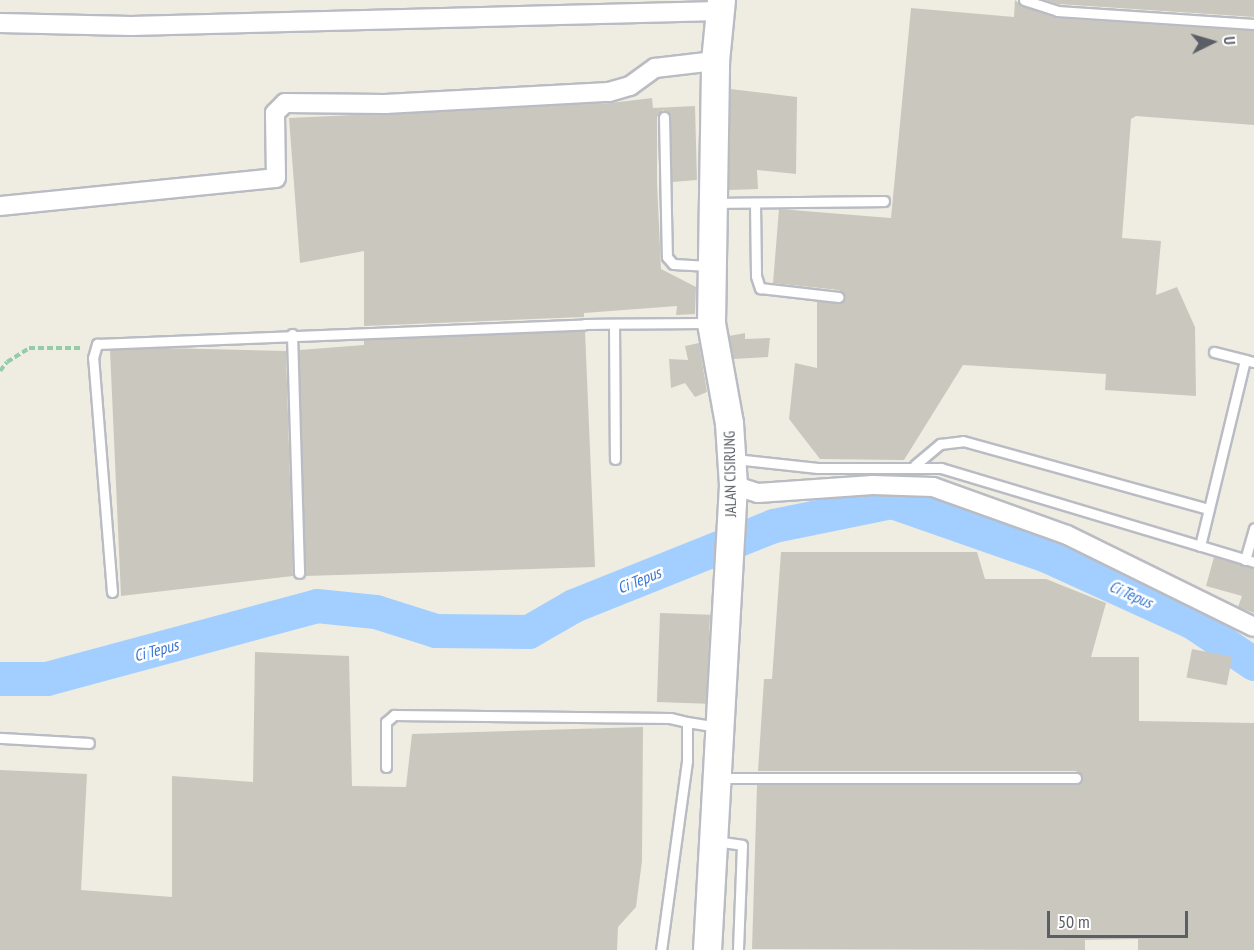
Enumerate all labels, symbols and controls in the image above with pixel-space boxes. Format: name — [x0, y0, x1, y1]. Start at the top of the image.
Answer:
north arrow — [1182, 12, 1242, 72]
text: U — [1220, 35, 1240, 45]
street label: JALAN CISIRUNG — [720, 431, 740, 517]
water label: Ci Tepus — [614, 563, 664, 597]
water label: Ci Tepus — [1106, 576, 1156, 612]
water label: Ci Tepus — [131, 635, 181, 665]
scale bar — [1050, 899, 1191, 937]
text: 50 m — [1058, 910, 1090, 933]

